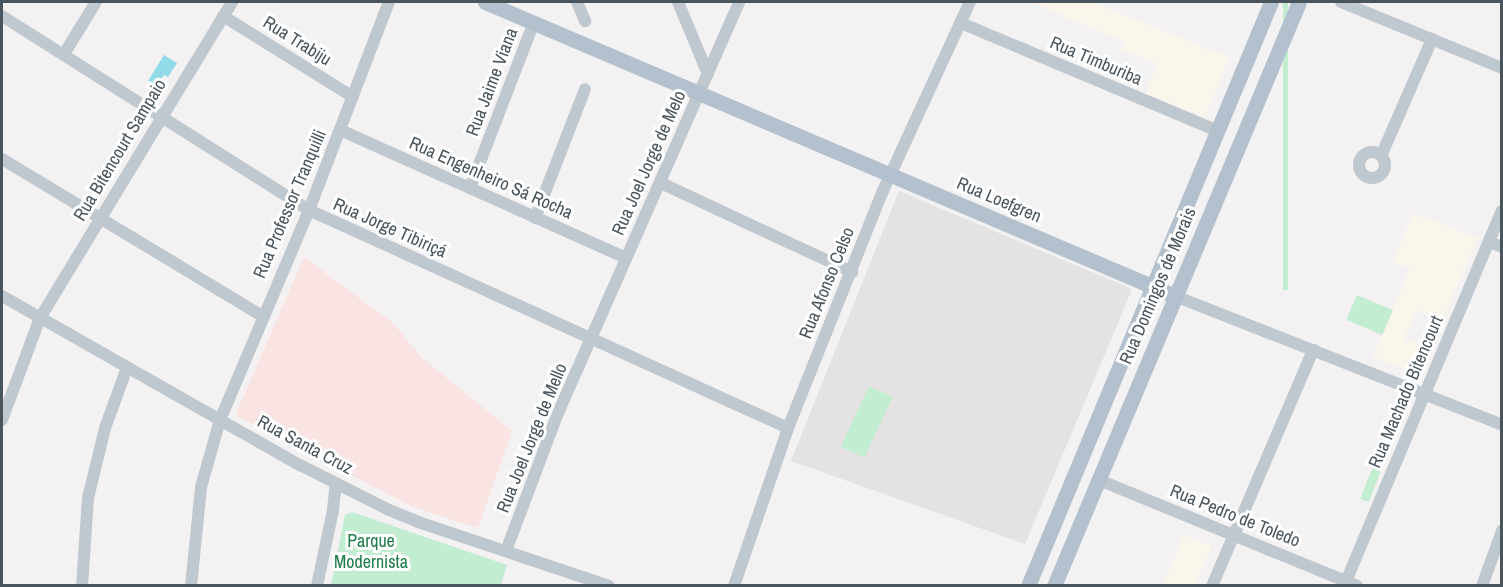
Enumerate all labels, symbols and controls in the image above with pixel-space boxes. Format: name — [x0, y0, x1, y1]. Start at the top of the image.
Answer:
street label: Rua Trabiju — [259, 12, 335, 70]
street label: Rua Jaime Viana — [462, 25, 522, 139]
street label: Rua Timburiba — [1047, 32, 1145, 90]
street label: Rua Bitencourt Sampaio — [69, 75, 171, 225]
street label: Rua Joel Jorge de Melo — [607, 87, 691, 239]
street label: Rua Professor Tranquilli — [249, 126, 331, 282]
street label: Rua Engenheiro Sá Rocha — [406, 132, 576, 224]
street label: Rua Loefgren — [954, 173, 1044, 227]
street label: Rua Jorge Tibiriçá — [330, 193, 450, 263]
street label: Rua Domingos de Morais — [1115, 204, 1201, 368]
street label: Rua Afonso Celso — [795, 224, 859, 342]
street label: Rua Machado Bitencourt — [1364, 313, 1448, 471]
street label: Rua Joel Jorge de Mello — [492, 360, 572, 516]
street label: Rua Santa Cruz — [254, 411, 356, 479]
street label: Rua Pedro de Toledo — [1167, 480, 1303, 552]
park label: Parque Modernista — [334, 531, 408, 574]

